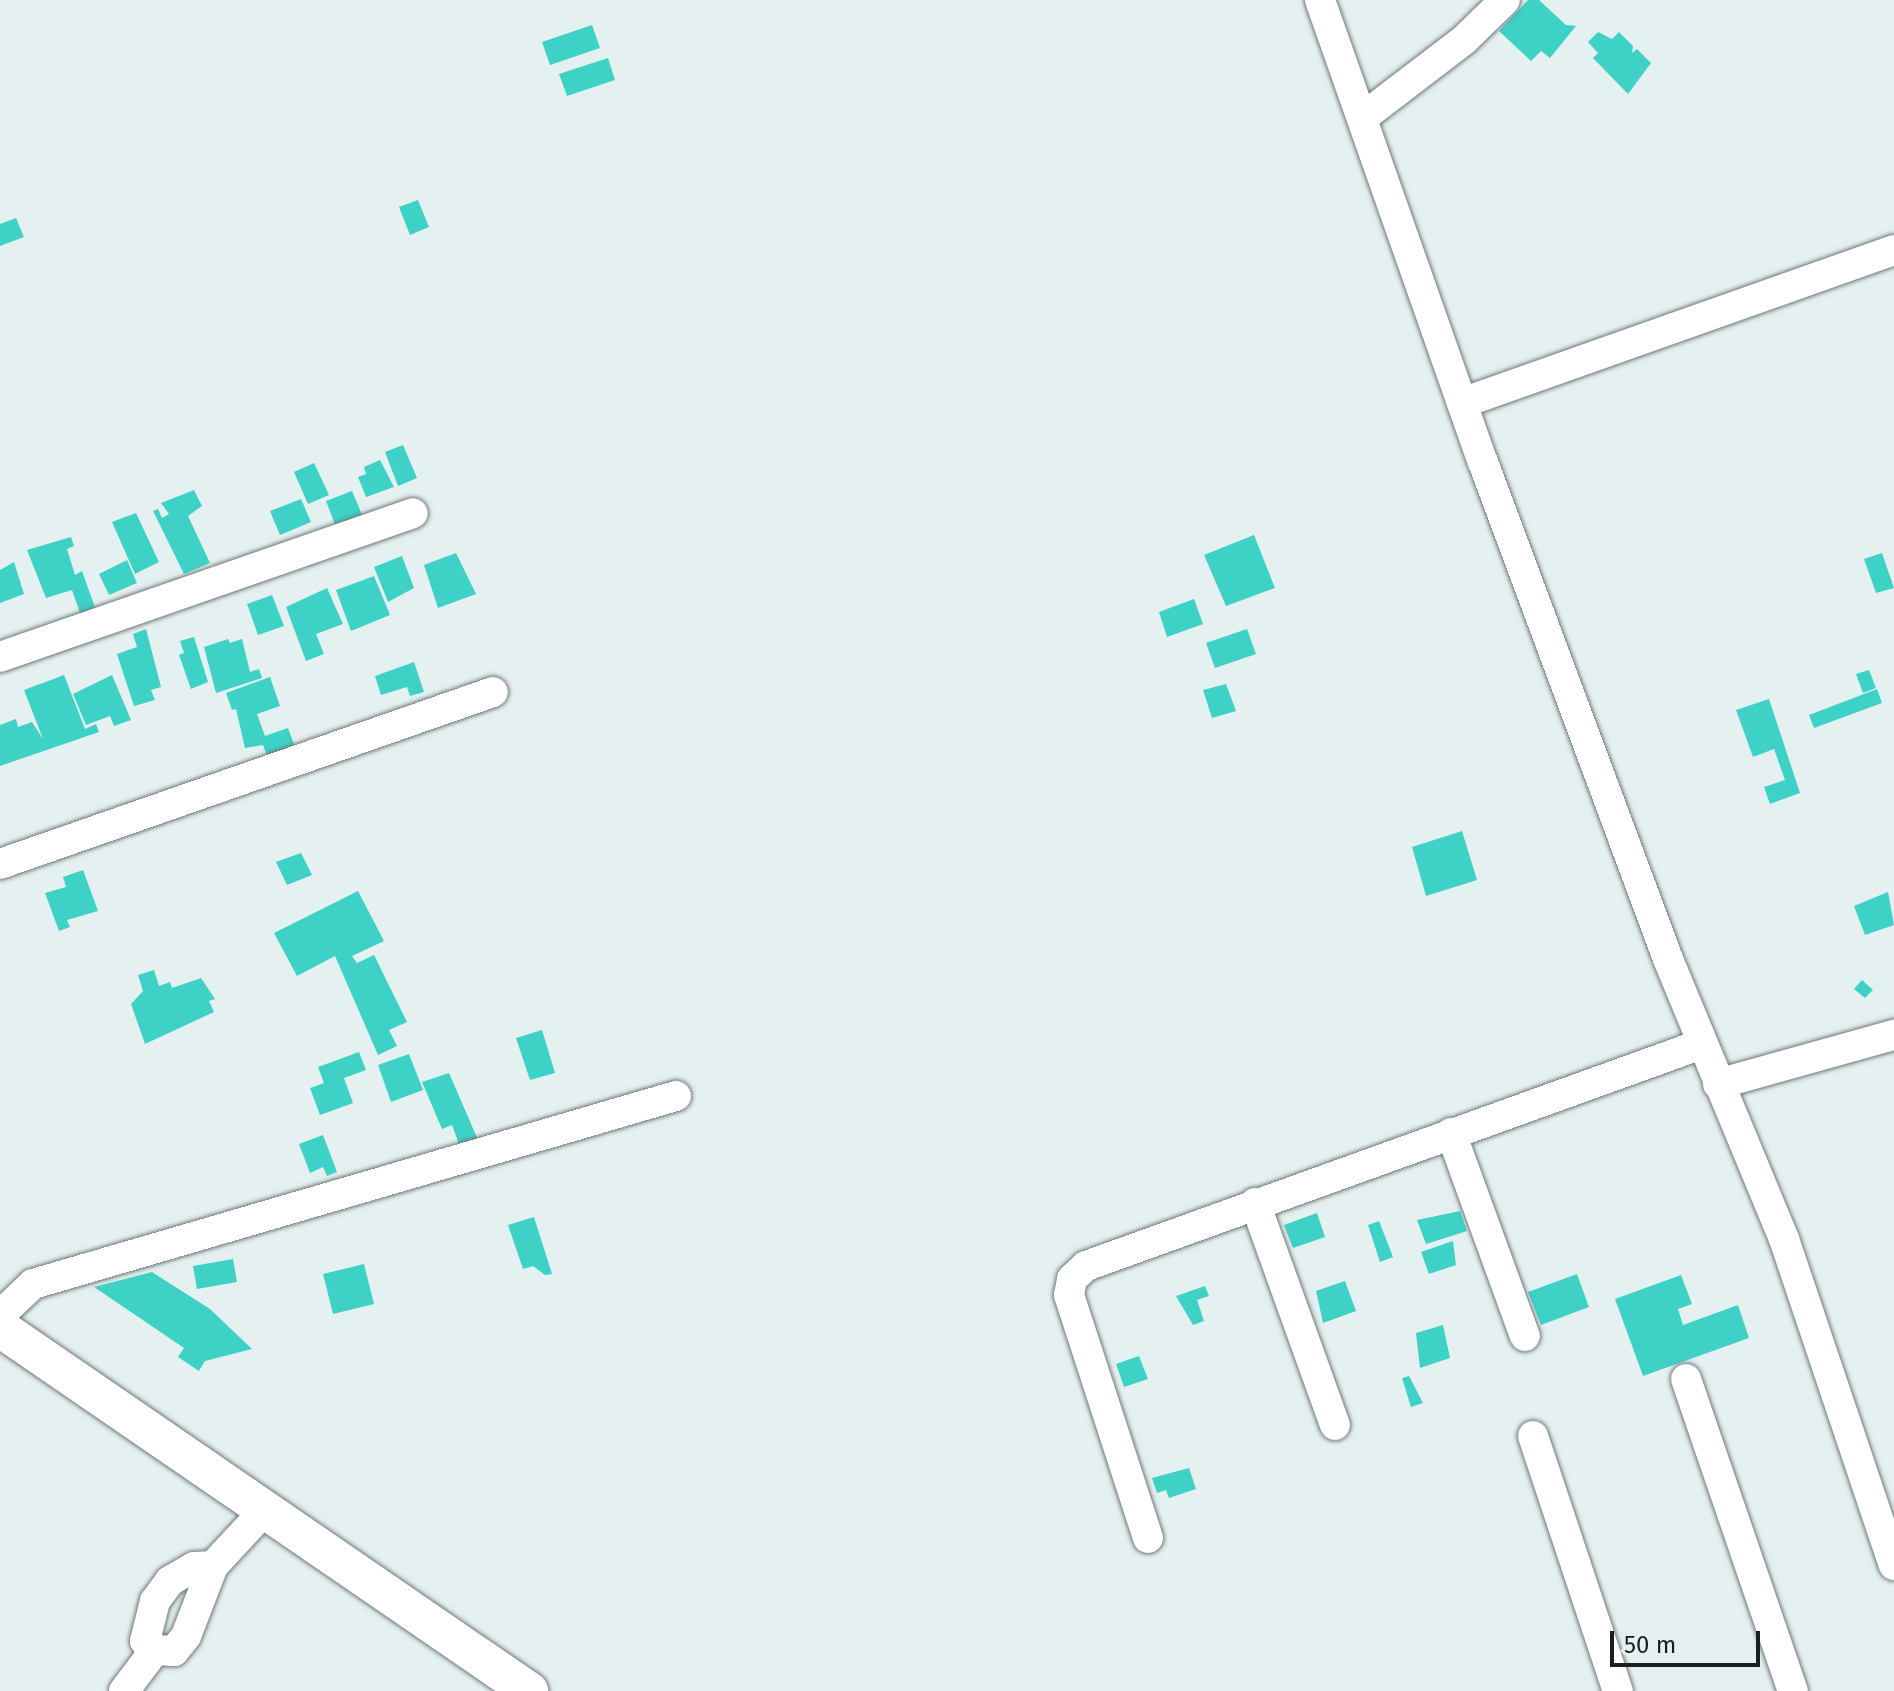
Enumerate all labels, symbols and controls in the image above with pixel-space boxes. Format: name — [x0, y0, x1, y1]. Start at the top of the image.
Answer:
scale bar — [1614, 1615, 1764, 1665]
text: 50 m — [1624, 1631, 1676, 1659]

